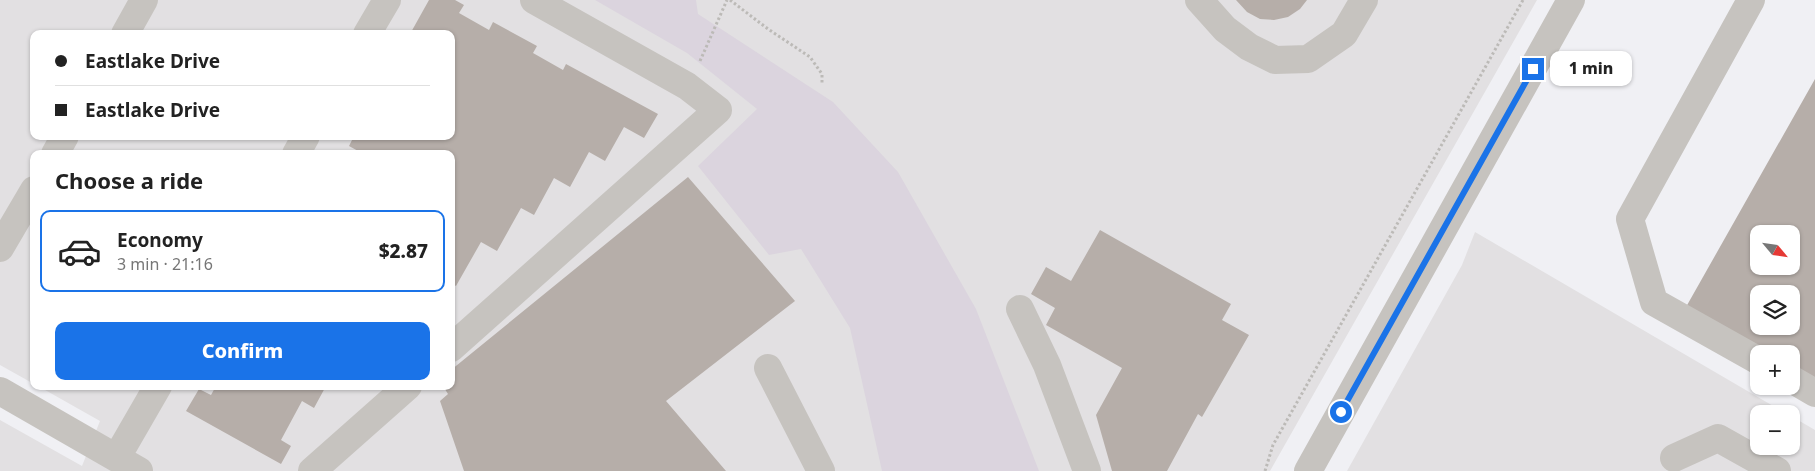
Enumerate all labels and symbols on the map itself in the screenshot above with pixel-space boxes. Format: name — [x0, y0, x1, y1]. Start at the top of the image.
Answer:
callout: 1 min — [1550, 52, 1633, 86]
route end — [1522, 58, 1544, 80]
north arrow — [1750, 225, 1800, 275]
route start — [1330, 401, 1352, 423]

